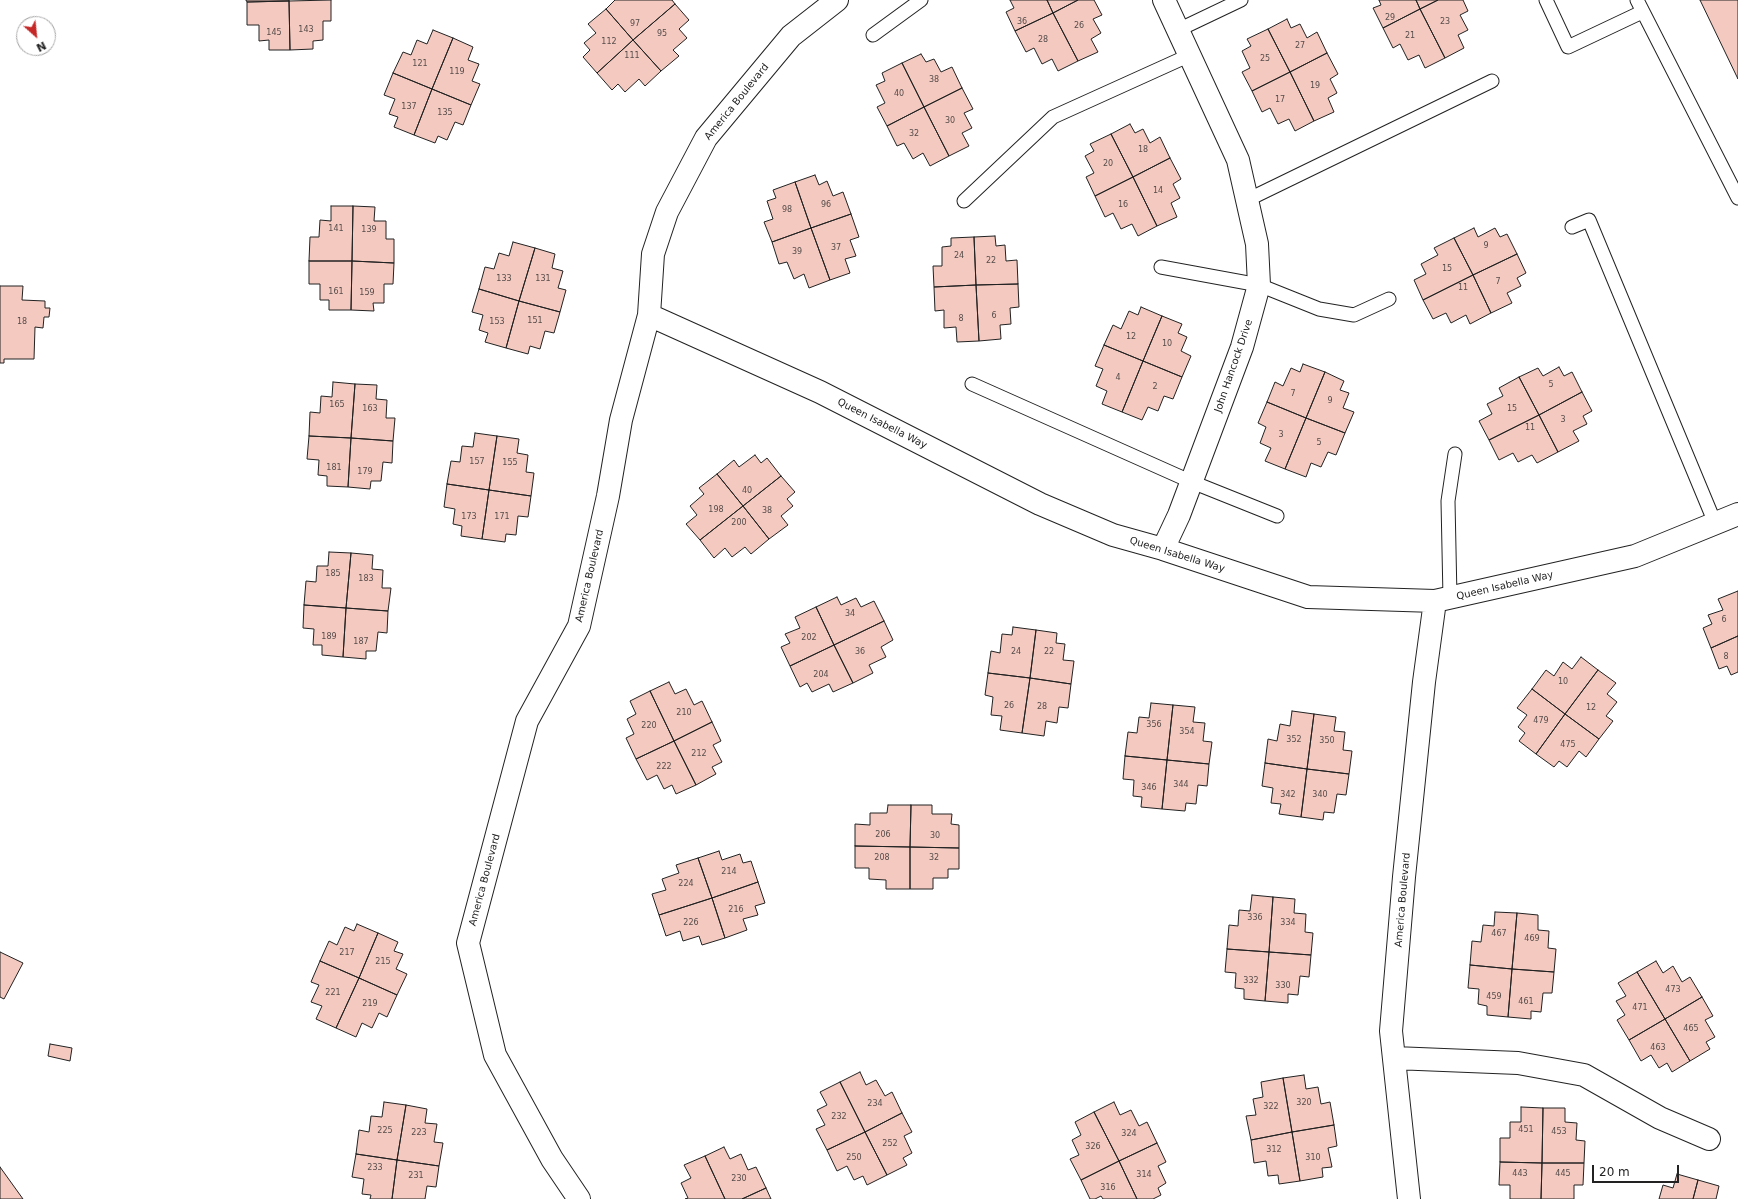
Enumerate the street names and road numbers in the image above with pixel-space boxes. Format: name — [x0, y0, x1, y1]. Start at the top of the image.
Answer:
street label: America Boulevard — [702, 61, 772, 143]
street label: John Hancock Drive — [1212, 318, 1256, 414]
street label: Queen Isabella Way — [835, 396, 929, 452]
street label: America Boulevard — [573, 528, 607, 624]
street label: Queen Isabella Way — [1128, 535, 1226, 575]
street label: Queen Isabella Way — [1455, 569, 1555, 603]
street label: America Boulevard — [467, 833, 503, 927]
street label: America Boulevard — [1393, 852, 1413, 948]

